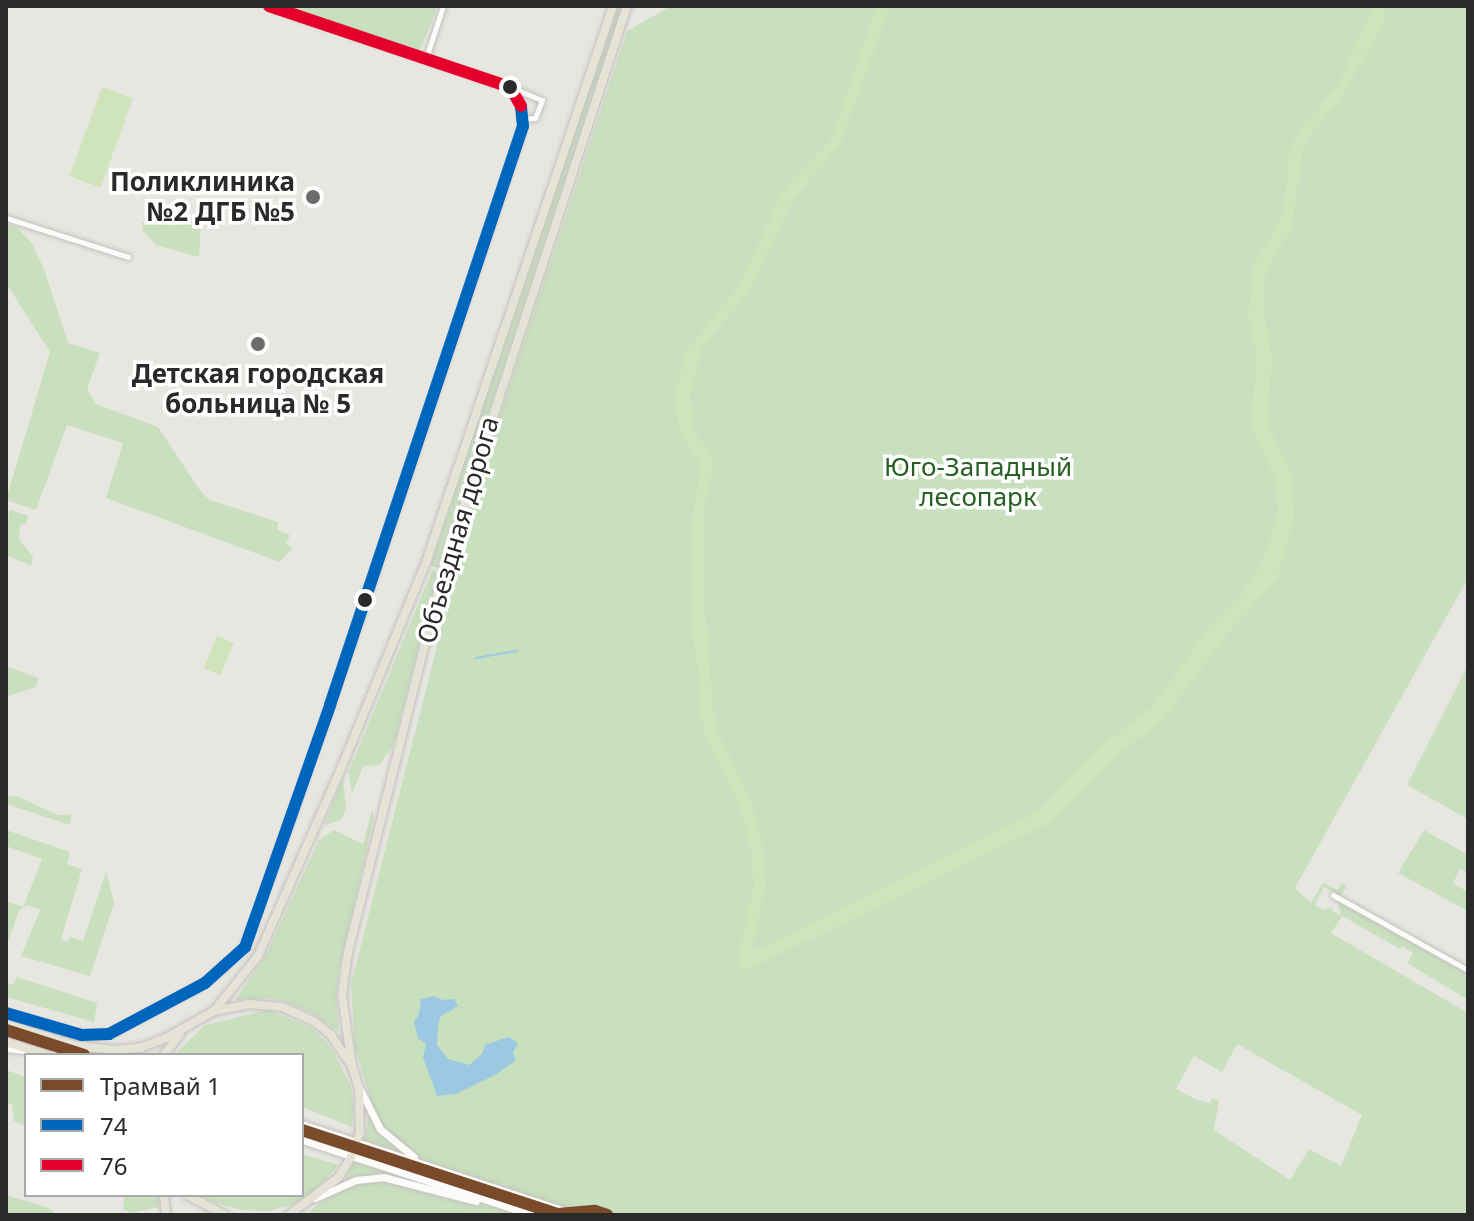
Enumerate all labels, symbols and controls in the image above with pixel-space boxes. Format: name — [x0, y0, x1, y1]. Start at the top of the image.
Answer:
unlabelled marker — [502, 79, 518, 95]
place label: Поликлиника №2 ДГБ №5 — [110, 166, 295, 228]
marker: Поликлиника №2 ДГБ №5 — [302, 186, 324, 208]
marker: Детская городская больница № 5 — [247, 333, 269, 355]
place label: Детская городская больница № 5 — [132, 358, 384, 420]
street label: Объездная дорога — [411, 413, 505, 647]
park label: Юго-Западный лесопарк — [884, 451, 1072, 512]
unlabelled marker — [357, 592, 373, 608]
legend — [24, 1053, 304, 1197]
text: Трамвай 1 — [100, 1069, 221, 1102]
text: 74 — [100, 1109, 127, 1142]
text: 76 — [100, 1149, 127, 1182]

